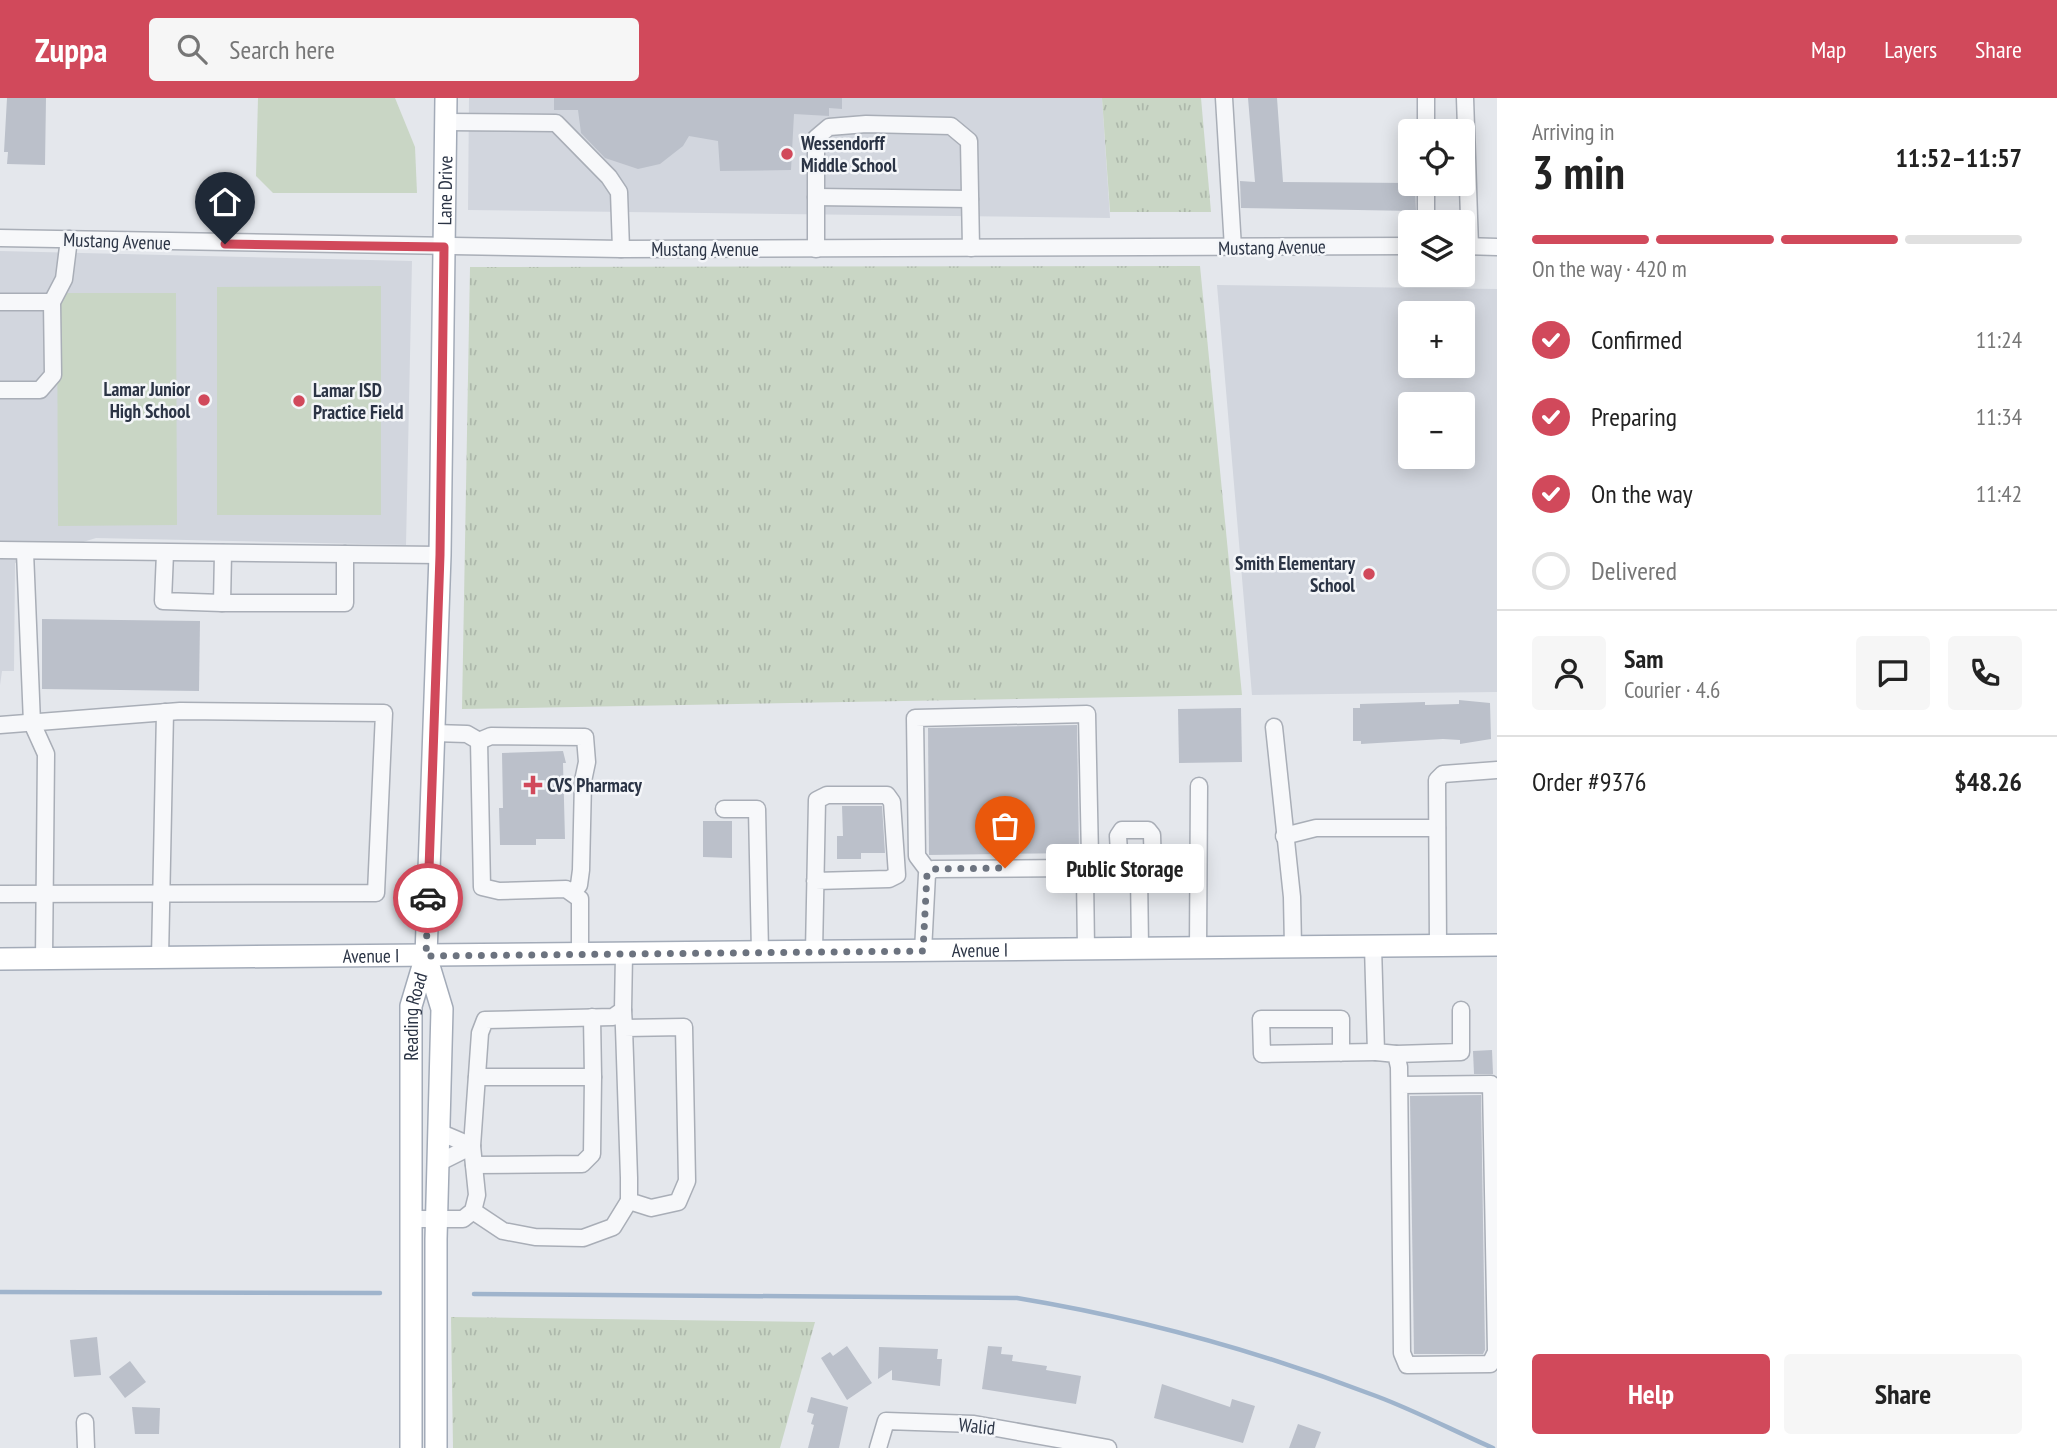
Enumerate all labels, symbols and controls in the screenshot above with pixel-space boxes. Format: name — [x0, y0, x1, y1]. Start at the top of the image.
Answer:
search box — [149, 18, 639, 81]
text: Zuppa — [35, 28, 107, 71]
icon: search — [173, 30, 211, 68]
text: Search here — [229, 33, 335, 66]
text: Map — [1811, 34, 1846, 65]
text: Layers — [1884, 34, 1937, 65]
text: Share — [1975, 34, 2022, 65]
text: Arriving in — [1532, 117, 1614, 146]
map controls — [1398, 119, 1475, 469]
button: locate — [1398, 119, 1475, 196]
place label: Wessendorff Middle School — [800, 131, 897, 177]
text: 11:52–11:57 — [1895, 141, 2022, 174]
text: 3 min — [1532, 142, 1625, 202]
marker: Wessendorff Middle School — [779, 146, 795, 162]
street label: Lane Drive — [432, 155, 457, 226]
pin — [195, 172, 255, 244]
icon: home — [206, 183, 244, 221]
button: layers — [1398, 210, 1475, 287]
street label: Mustang Avenue — [63, 227, 171, 255]
street label: Mustang Avenue — [1218, 234, 1326, 260]
street label: Mustang Avenue — [651, 237, 759, 261]
text: On the way · 420 m — [1532, 254, 1687, 283]
button: + — [1398, 301, 1475, 378]
icon: check — [1532, 321, 1570, 359]
text: Confirmed — [1591, 323, 1682, 356]
text: 11:24 — [1976, 325, 2022, 354]
place label: Lamar Junior High School — [103, 377, 190, 423]
place label: Lamar ISD Practice Field — [313, 378, 403, 424]
marker: Lamar Junior High School — [196, 392, 212, 408]
button: − — [1398, 392, 1475, 469]
marker: Lamar ISD Practice Field — [291, 393, 307, 409]
icon: check — [1532, 398, 1570, 436]
text: Preparing — [1591, 400, 1677, 433]
text: 11:34 — [1976, 402, 2022, 431]
icon: check — [1532, 475, 1570, 513]
text: On the way — [1591, 477, 1693, 510]
text: 11:42 — [1976, 479, 2022, 508]
place label: Smith Elementary School — [1235, 551, 1355, 597]
text: Delivered — [1591, 554, 1677, 587]
marker: Smith Elementary School — [1361, 566, 1377, 582]
button: person — [1532, 636, 1606, 710]
button: chat — [1856, 636, 1930, 710]
button: phone — [1948, 636, 2022, 710]
text: Sam — [1624, 642, 1663, 675]
text: Courier · 4.6 — [1624, 675, 1720, 704]
text: Order #9376 — [1532, 765, 1647, 798]
text: $48.26 — [1954, 765, 2022, 798]
place label: CVS Pharmacy — [547, 773, 642, 797]
marker: CVS Pharmacy — [525, 777, 541, 793]
pin — [975, 796, 1035, 868]
icon: bag — [986, 807, 1024, 845]
callout: Public Storage — [1047, 844, 1204, 892]
text: Public Storage — [1066, 854, 1184, 883]
courier — [393, 863, 463, 933]
icon: car — [409, 879, 447, 917]
street label: Avenue I — [952, 938, 1008, 962]
street label: Avenue I — [343, 943, 399, 968]
street label: Reading Road — [399, 969, 432, 1061]
button: Help — [1532, 1354, 1770, 1434]
button: Share — [1784, 1354, 2022, 1434]
street label: Walid — [958, 1412, 996, 1440]

